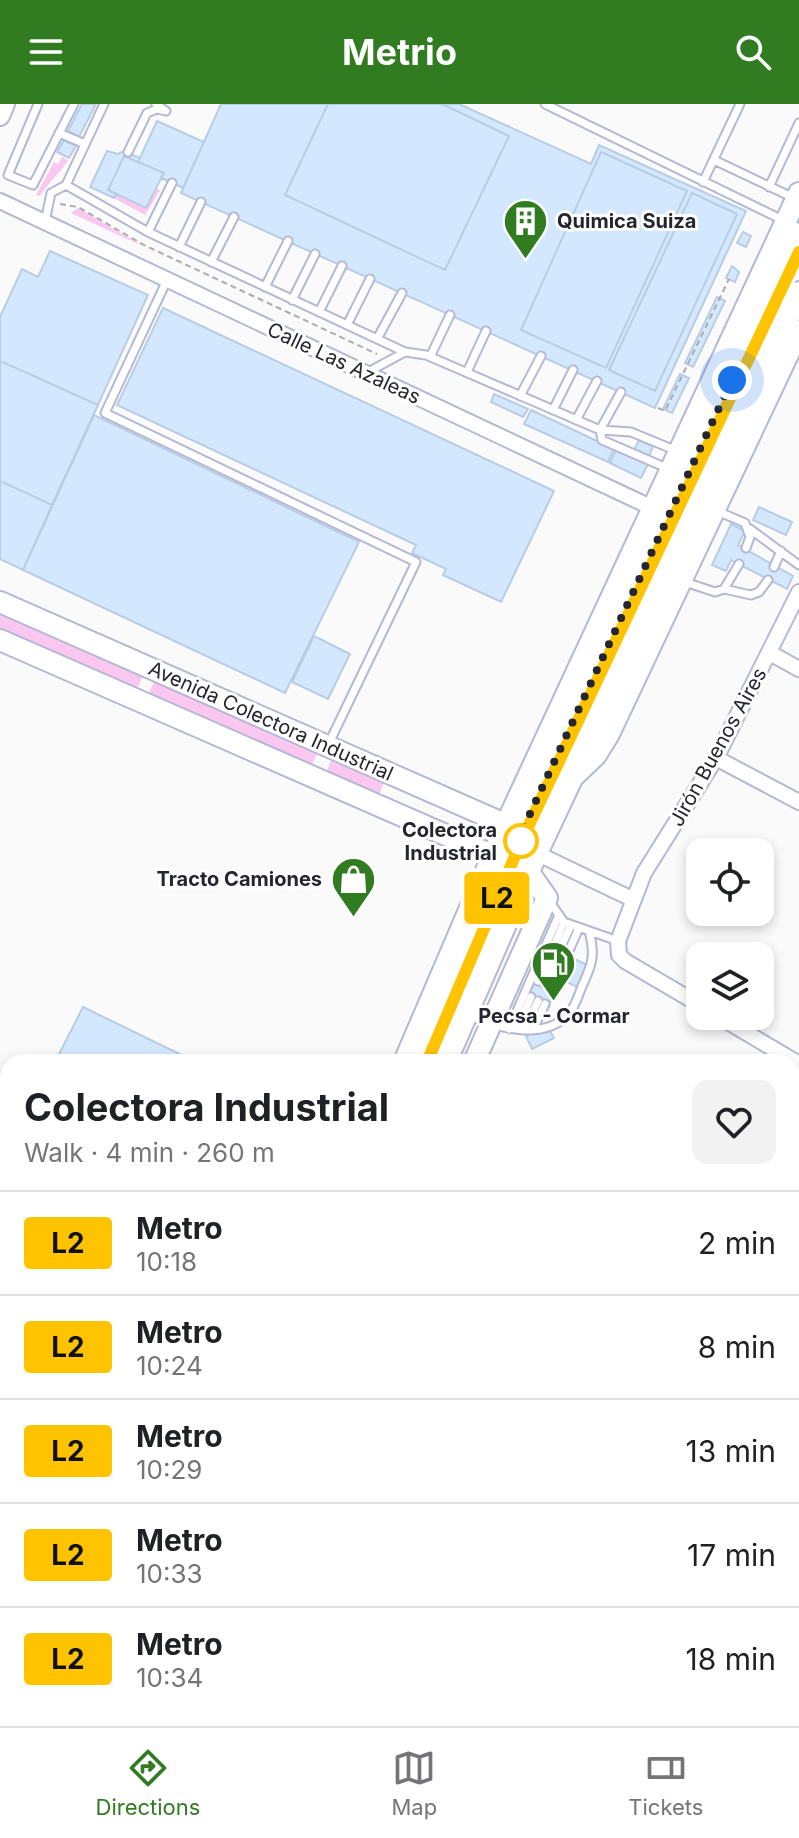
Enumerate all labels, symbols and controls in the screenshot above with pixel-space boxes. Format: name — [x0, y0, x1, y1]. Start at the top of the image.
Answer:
icon: menu — [24, 30, 68, 74]
text: Metrio — [342, 30, 457, 74]
icon: search — [731, 30, 775, 74]
building icon: Quimica Suiza — [502, 197, 550, 260]
place label: Quimica Suiza — [557, 209, 696, 233]
street label: Calle Las Azaleas — [264, 317, 424, 409]
your location — [712, 360, 752, 400]
street label: Avenida Colectora Industrial — [145, 656, 397, 786]
street label: Jirón Buenos Aires — [664, 664, 772, 830]
place label: Colectora Industrial — [402, 818, 497, 865]
marker: Colectora Industrial — [504, 824, 538, 858]
map controls — [686, 838, 774, 1030]
button: locate — [686, 838, 774, 926]
shop icon: Tracto Camiones — [329, 855, 377, 918]
place label: Tracto Camiones — [156, 867, 322, 891]
line badge: L2 — [461, 872, 533, 924]
text: L2 — [480, 881, 514, 915]
fuel station icon: Pecsa - Cormar — [530, 940, 578, 1003]
button: layers — [686, 942, 774, 1030]
place label: Pecsa - Cormar — [478, 1004, 630, 1028]
button: heart — [692, 1080, 776, 1164]
text: Colectora Industrial — [24, 1084, 389, 1130]
text: Walk · 4 min · 260 m — [24, 1137, 275, 1168]
text: Metro — [136, 1210, 223, 1246]
text: 2 min — [698, 1225, 776, 1261]
text: L2 — [51, 1226, 85, 1260]
text: 10:18 — [136, 1246, 197, 1277]
text: Metro — [136, 1314, 223, 1350]
text: 8 min — [698, 1329, 776, 1365]
text: L2 — [51, 1330, 85, 1364]
text: 10:24 — [136, 1350, 203, 1381]
text: Metro — [136, 1418, 223, 1454]
text: 13 min — [686, 1433, 776, 1469]
text: L2 — [51, 1434, 85, 1468]
text: 10:29 — [136, 1454, 202, 1485]
text: Metro — [136, 1522, 223, 1558]
text: 17 min — [687, 1537, 776, 1573]
text: L2 — [51, 1538, 85, 1572]
text: 10:33 — [136, 1558, 203, 1589]
text: Metro — [136, 1626, 223, 1662]
text: 18 min — [686, 1641, 776, 1677]
text: L2 — [51, 1642, 85, 1676]
text: 10:34 — [136, 1662, 203, 1693]
tab: Directions — [96, 1746, 200, 1820]
tab: Map — [392, 1746, 437, 1820]
tab: Tickets — [628, 1746, 703, 1820]

